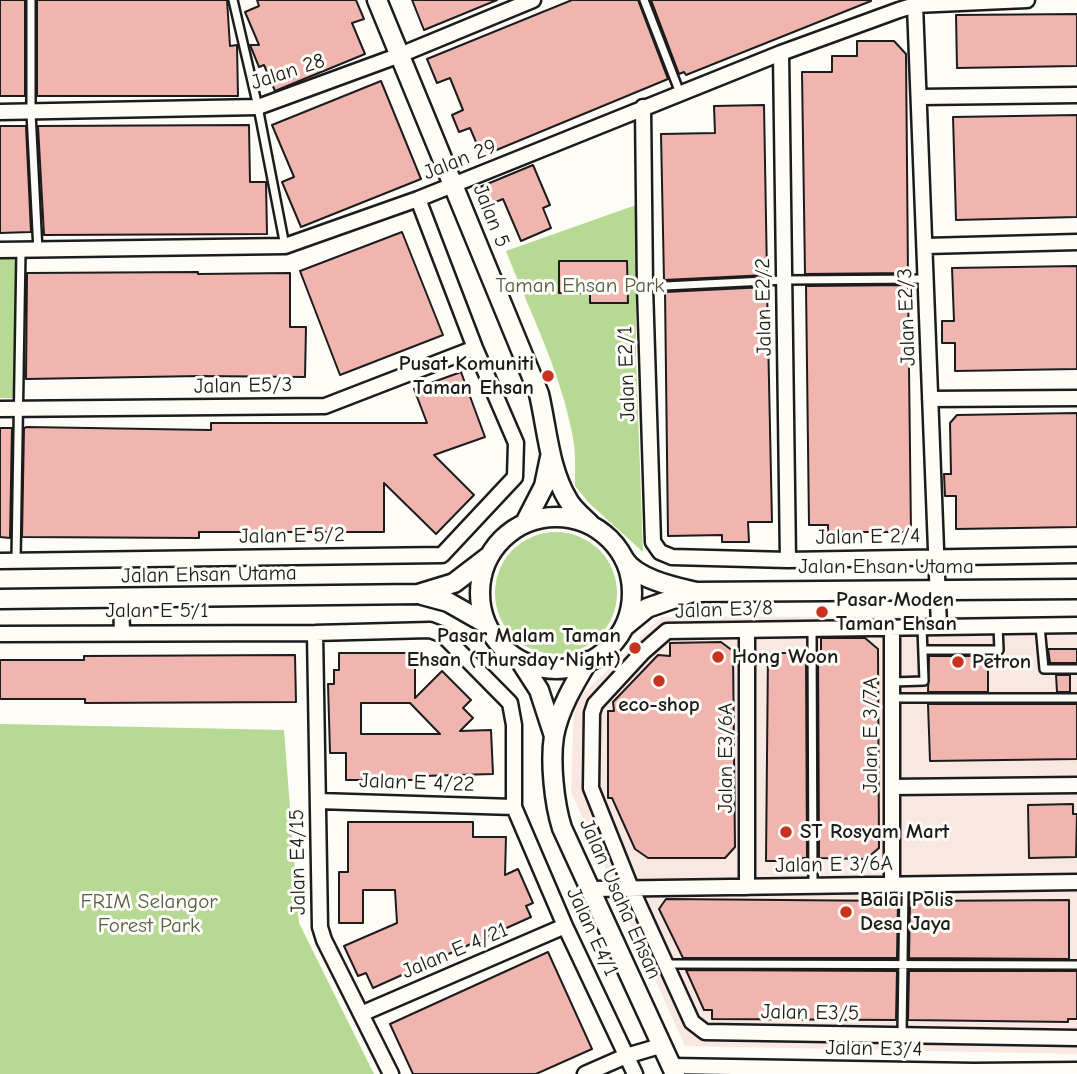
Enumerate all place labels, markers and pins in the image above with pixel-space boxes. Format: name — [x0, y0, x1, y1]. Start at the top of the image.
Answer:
place label: Pusat Komuniti Taman Ehsan — [399, 351, 534, 401]
marker: Pusat Komuniti Taman Ehsan — [540, 368, 556, 384]
place label: Pasar Moden Taman Ehsan — [836, 587, 957, 637]
marker: Pasar Moden Taman Ehsan — [814, 604, 830, 620]
place label: Pasar Malam Taman Ehsan (Thursday Night) — [407, 623, 621, 673]
marker: Pasar Malam Taman Ehsan (Thursday Night) — [627, 640, 643, 656]
place label: Hong Woon — [732, 644, 838, 670]
marker: Hong Woon — [710, 649, 726, 665]
place label: Petron — [972, 649, 1031, 675]
marker: Petron — [950, 654, 966, 670]
marker: eco-shop — [651, 673, 667, 689]
place label: eco-shop — [618, 692, 700, 718]
place label: ST Rosyam Mart — [800, 819, 949, 845]
marker: ST Rosyam Mart — [778, 824, 794, 840]
place label: Balai Polis Desa Jaya — [860, 887, 953, 937]
marker: Balai Polis Desa Jaya — [838, 904, 854, 920]

